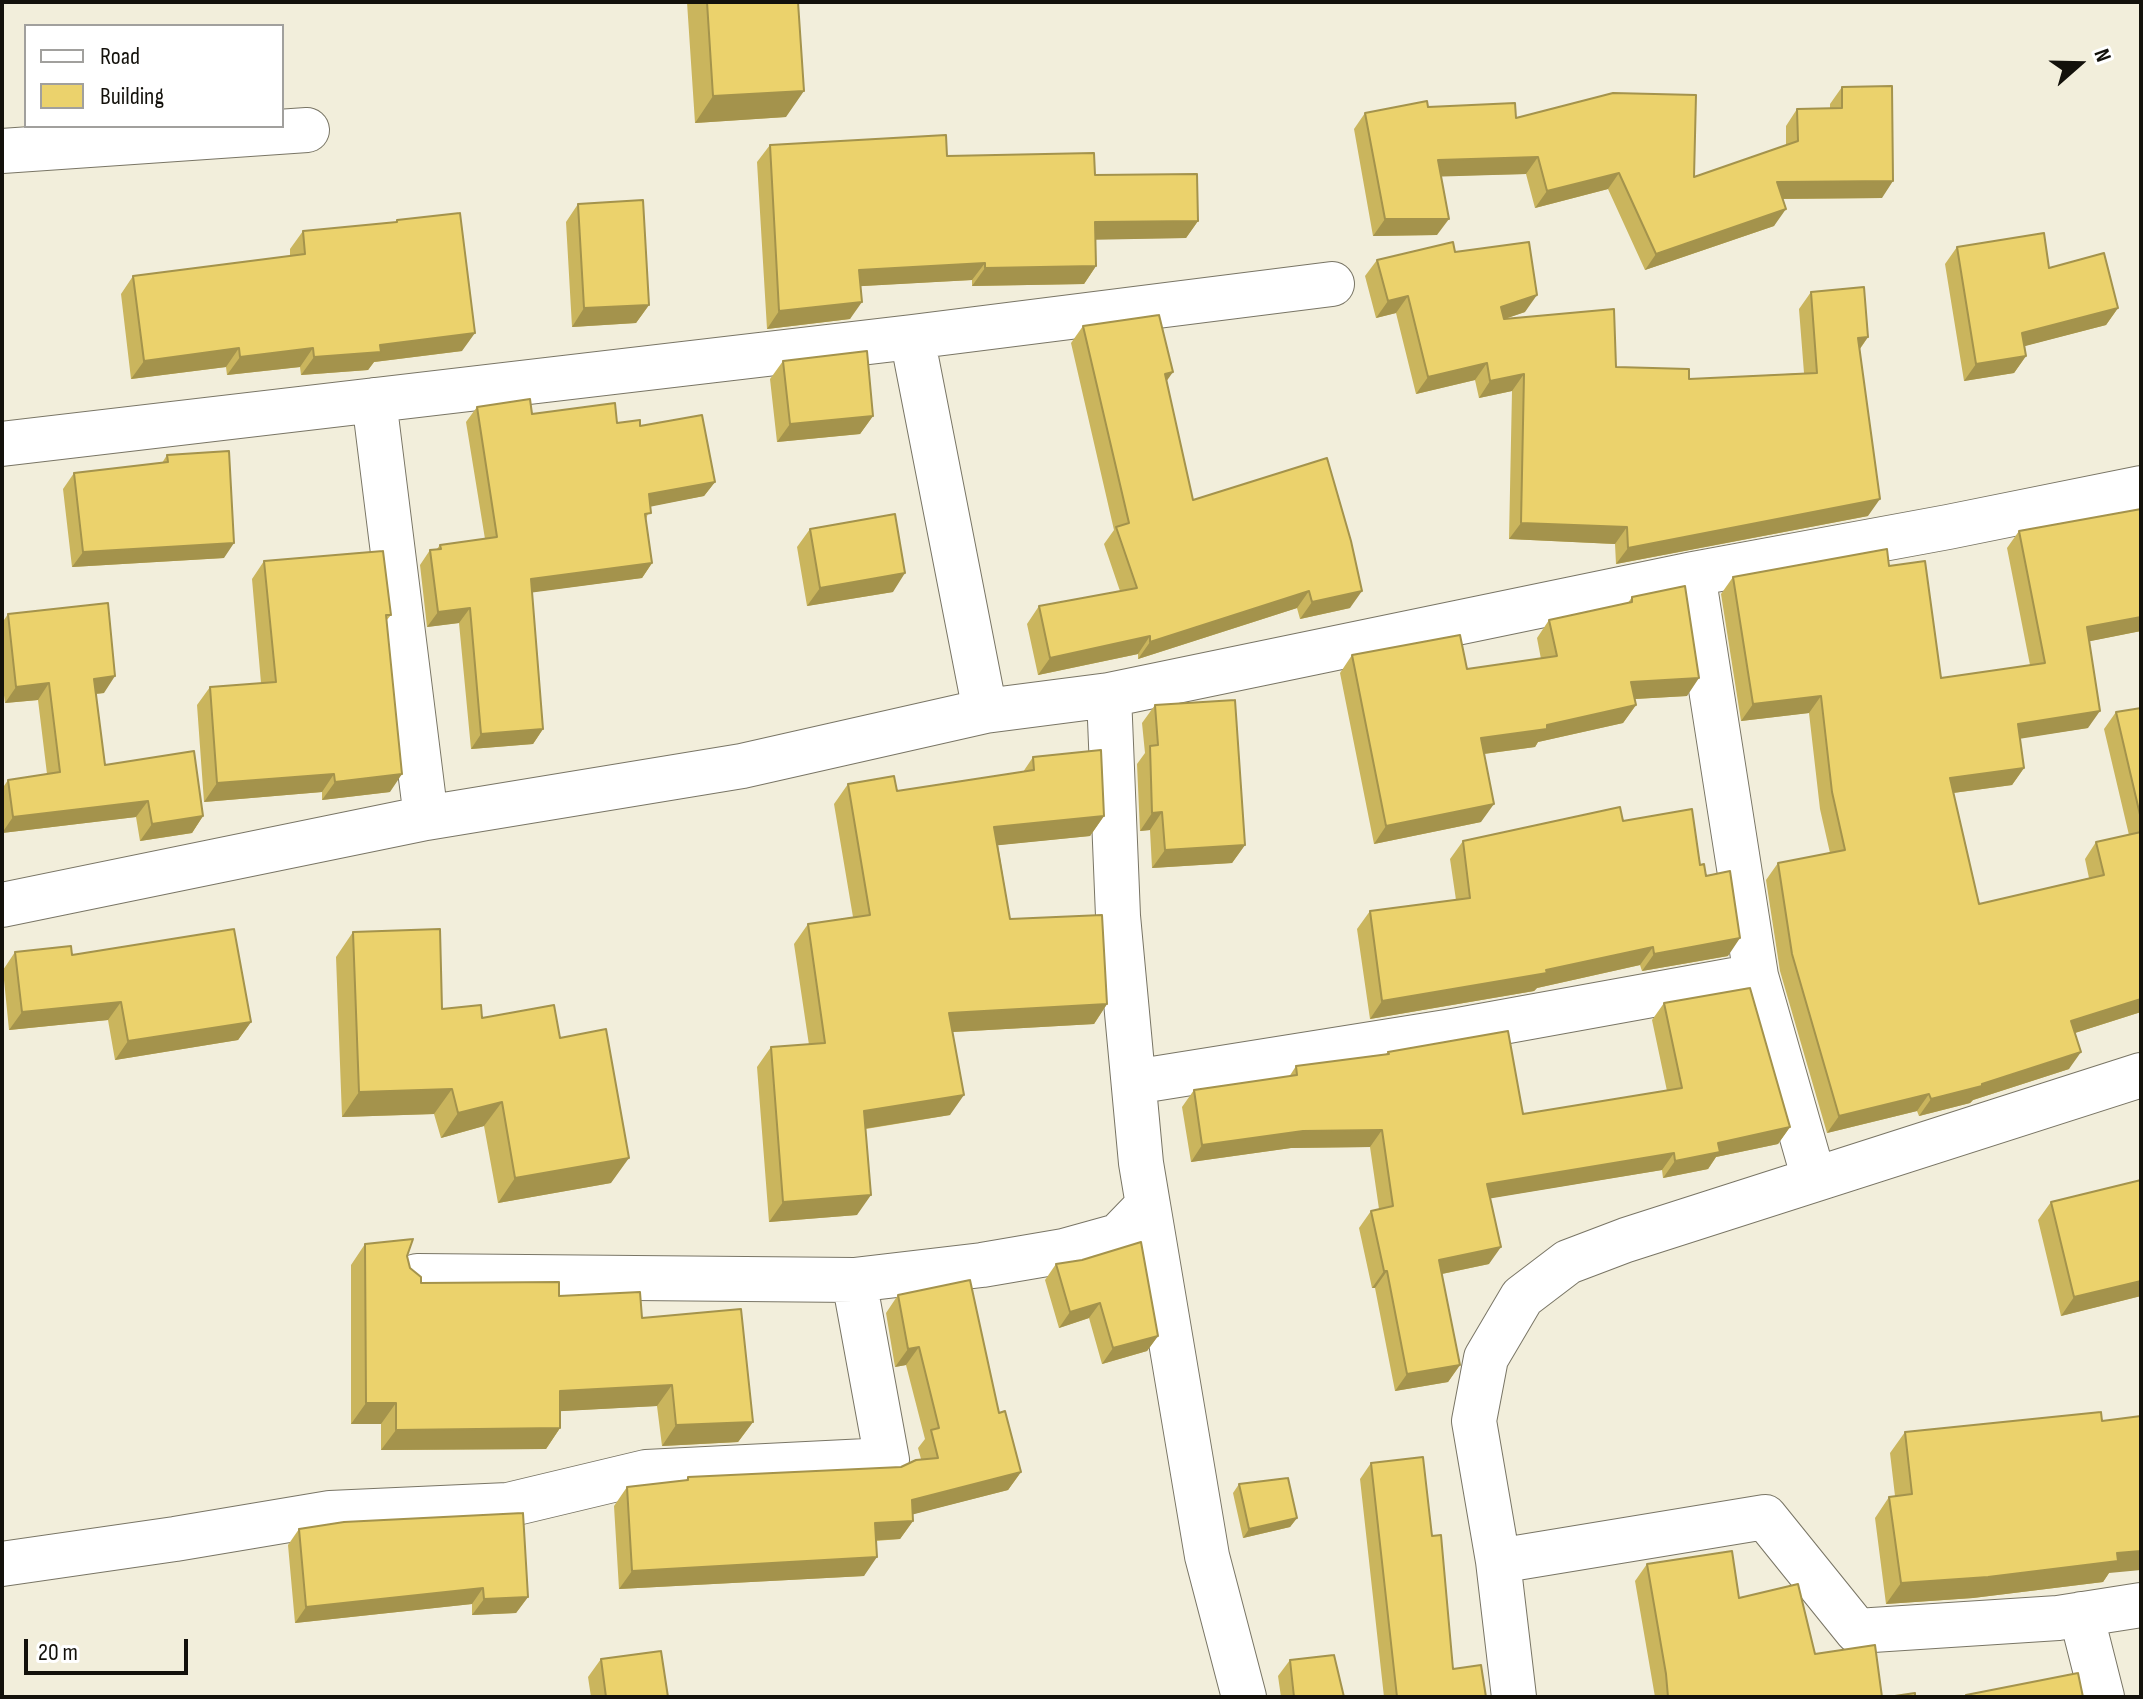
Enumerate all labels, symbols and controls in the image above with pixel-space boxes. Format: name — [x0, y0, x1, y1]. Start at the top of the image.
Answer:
legend — [24, 24, 284, 128]
north arrow — [2039, 24, 2119, 104]
text: Road — [100, 42, 140, 71]
text: N — [2087, 45, 2117, 66]
text: Building — [100, 82, 164, 111]
scale bar — [28, 1623, 192, 1673]
text: 20 m — [38, 1638, 78, 1667]

